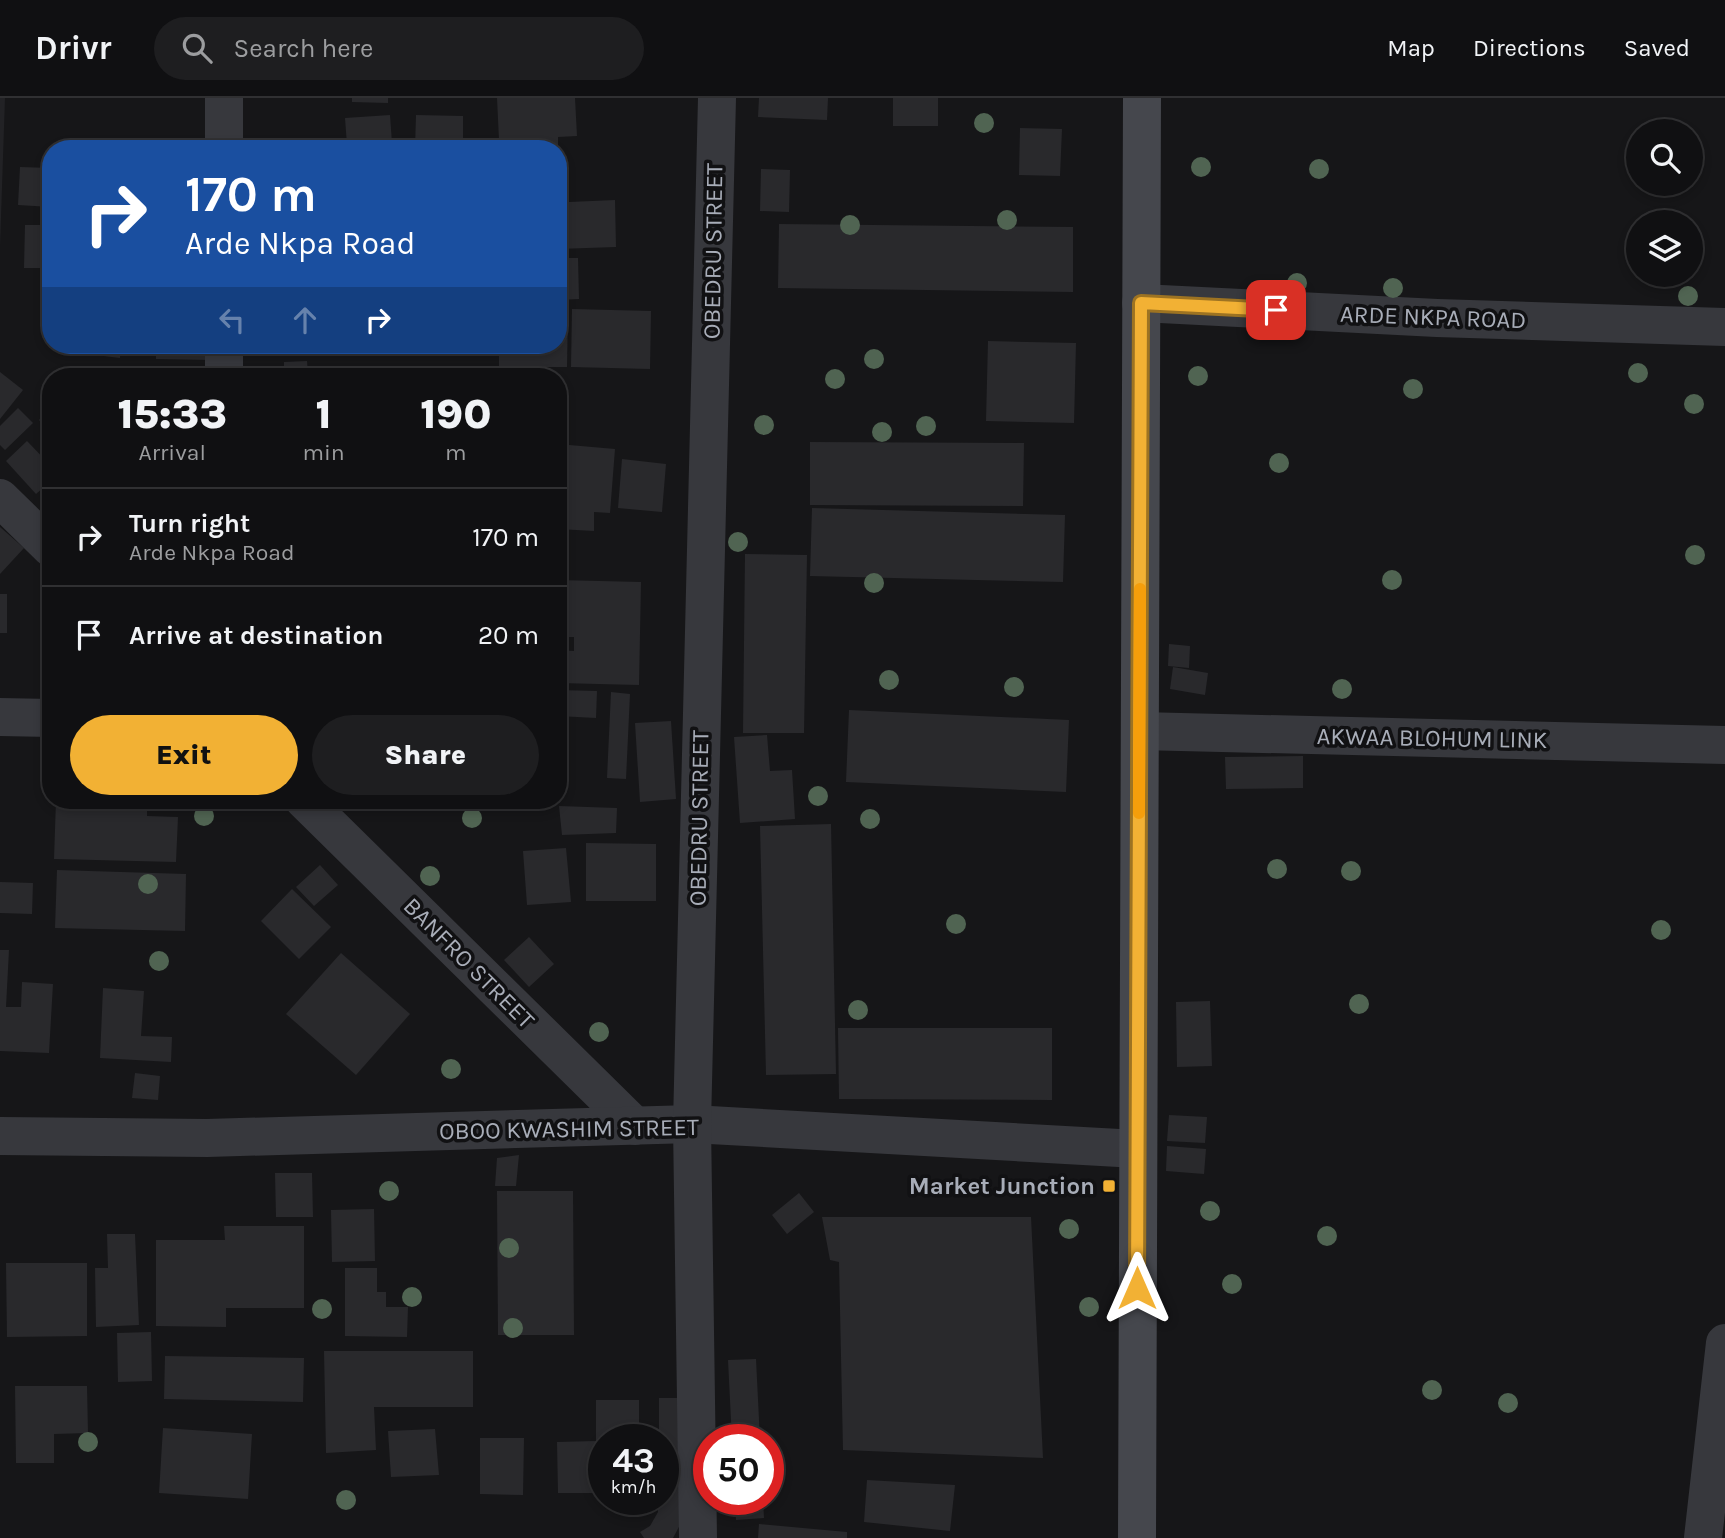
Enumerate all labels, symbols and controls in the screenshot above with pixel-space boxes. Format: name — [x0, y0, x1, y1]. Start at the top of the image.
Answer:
search box — [154, 17, 644, 80]
text: Drivr — [35, 29, 112, 67]
icon: search — [178, 29, 216, 67]
text: Search here — [234, 33, 373, 64]
text: Map — [1387, 34, 1435, 62]
text: Directions — [1473, 34, 1586, 62]
text: Saved — [1624, 34, 1690, 62]
map controls — [1626, 119, 1703, 287]
button: search — [1626, 119, 1703, 196]
street label: OBEDRU STREET — [697, 163, 729, 339]
text: 170 m — [185, 166, 317, 223]
icon: right — [70, 168, 161, 259]
button: layers — [1626, 210, 1703, 287]
text: Arde Nkpa Road — [185, 225, 415, 262]
pin — [1246, 280, 1306, 340]
icon: arrive — [1257, 291, 1295, 329]
street label: ARDE NKPA ROAD — [1339, 300, 1527, 334]
icon: left — [213, 301, 251, 339]
icon: ahead — [286, 301, 324, 339]
icon: right — [359, 301, 397, 339]
text: 15:33 — [117, 389, 227, 439]
text: 1 — [315, 389, 332, 439]
text: 190 — [420, 389, 492, 439]
text: Arrival — [139, 439, 206, 466]
text: min — [302, 439, 345, 466]
text: m — [445, 439, 467, 466]
text: Turn right — [129, 508, 250, 539]
icon: right — [70, 518, 108, 556]
text: 170 m — [472, 522, 539, 553]
text: Arde Nkpa Road — [129, 539, 295, 566]
icon: arrive — [70, 616, 108, 654]
text: Arrive at destination — [129, 620, 383, 651]
text: 20 m — [478, 620, 539, 651]
button: Exit — [70, 715, 298, 795]
button: Share — [312, 715, 539, 795]
street label: AKWAA BLOHUM LINK — [1316, 722, 1548, 754]
street label: OBEDRU STREET — [683, 730, 715, 906]
street label: BANFRO STREET — [398, 892, 540, 1034]
street label: OBOO KWASHIM STREET — [439, 1113, 699, 1145]
place label: Market Junction — [909, 1172, 1095, 1200]
marker: Market Junction — [1101, 1178, 1117, 1194]
position arrow — [1100, 1251, 1174, 1325]
speed limit sign: 50 — [693, 1424, 784, 1515]
text: 43 — [612, 1440, 655, 1481]
text: km/h — [611, 1476, 656, 1498]

